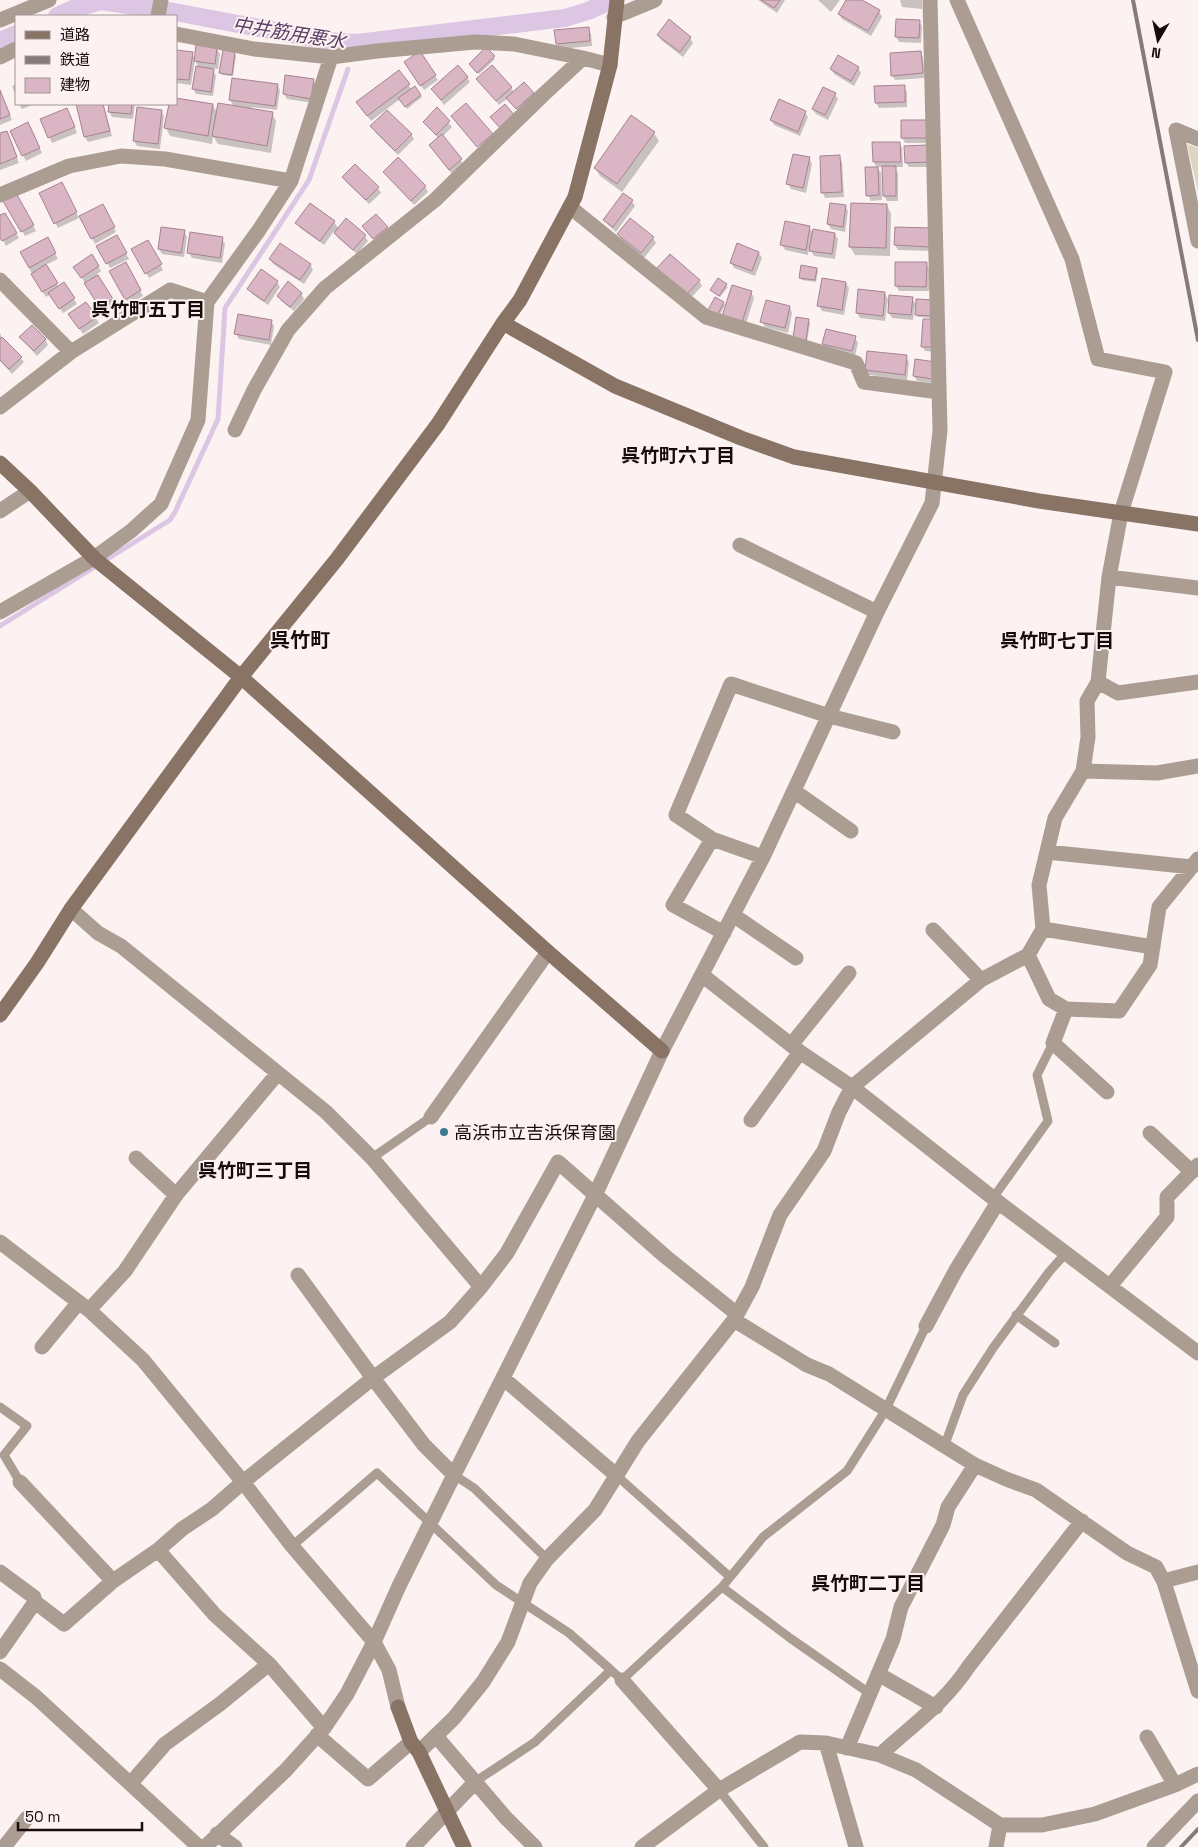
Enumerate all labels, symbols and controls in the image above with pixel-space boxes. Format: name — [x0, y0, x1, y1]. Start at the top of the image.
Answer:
water label: 中井筋用悪水 — [231, 12, 349, 55]
legend — [15, 15, 178, 105]
north arrow — [1133, 15, 1183, 65]
text: 道路 — [60, 25, 90, 44]
text: N — [1150, 43, 1162, 62]
text: 鉄道 — [60, 50, 90, 69]
text: 建物 — [60, 75, 90, 94]
district label: 呉竹町五丁目 — [91, 297, 205, 322]
district label: 呉竹町六丁目 — [621, 443, 735, 468]
district label: 呉竹町 — [270, 627, 330, 653]
district label: 呉竹町七丁目 — [1000, 628, 1114, 653]
place label: 高浜市立吉浜保育園 — [454, 1121, 616, 1144]
marker: 高浜市立吉浜保育園 — [438, 1126, 450, 1138]
district label: 呉竹町三丁目 — [198, 1158, 312, 1183]
district label: 呉竹町二丁目 — [811, 1571, 925, 1596]
scale bar — [18, 1800, 141, 1832]
text: 50 m — [25, 1807, 60, 1826]

